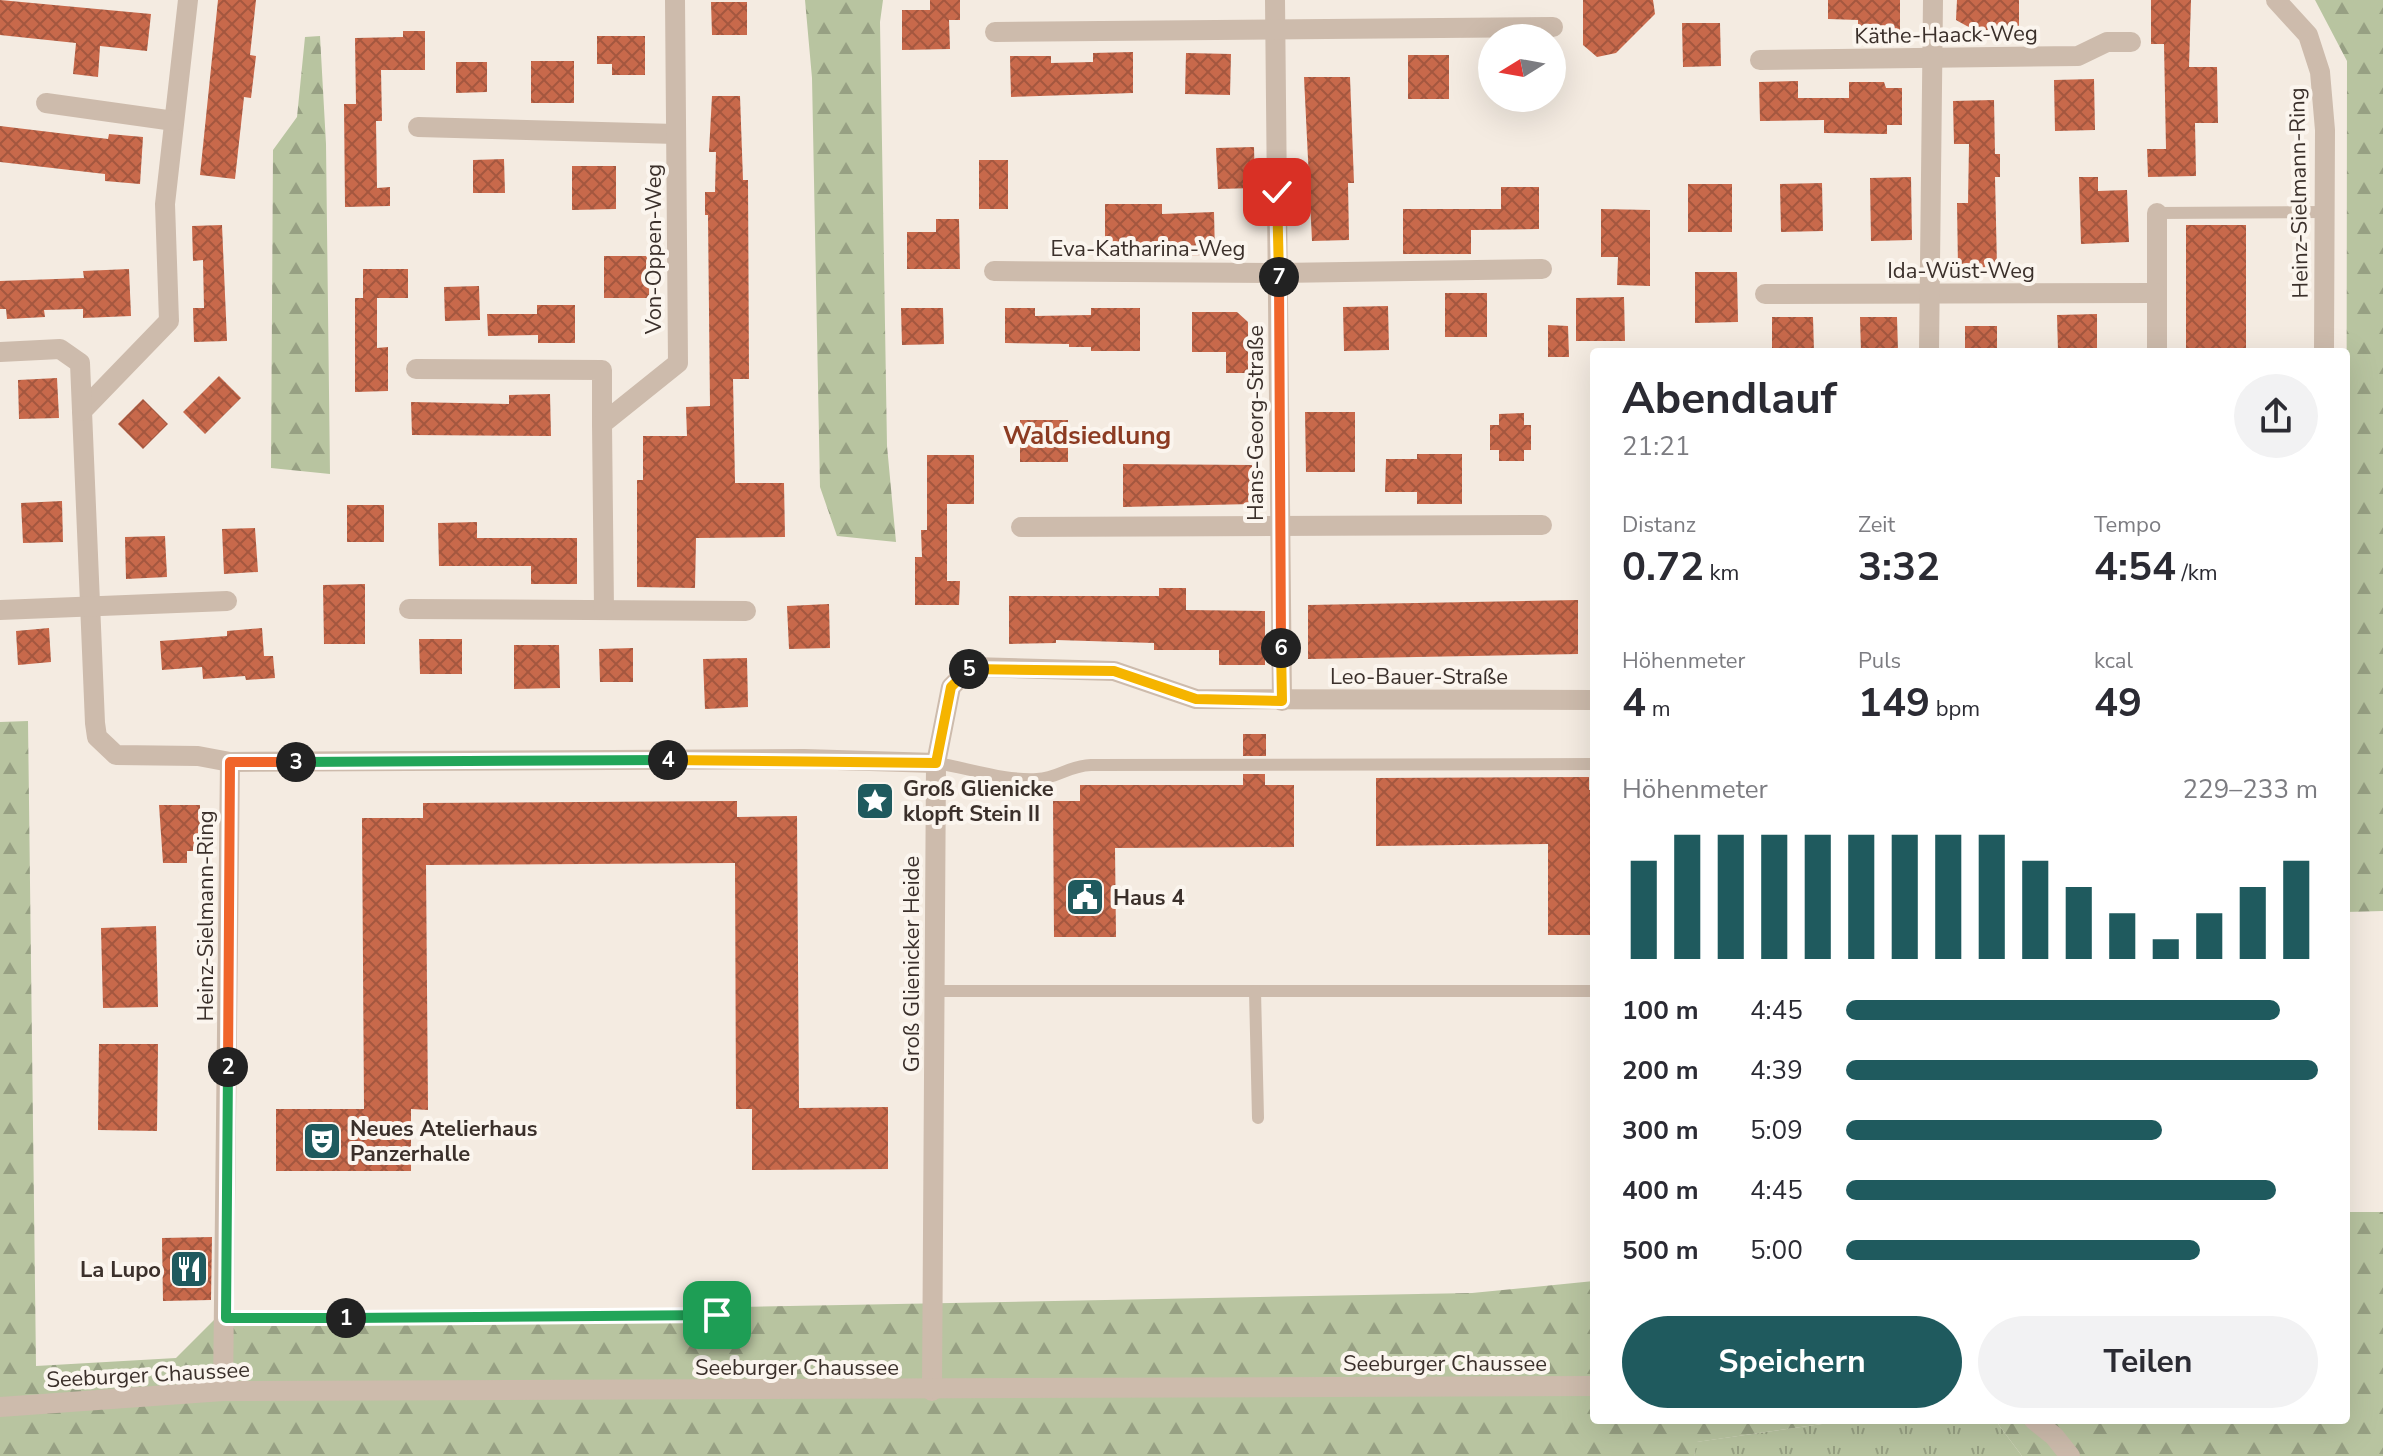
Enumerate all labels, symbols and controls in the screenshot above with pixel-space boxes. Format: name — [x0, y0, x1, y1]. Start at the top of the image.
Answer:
street label: Käthe-Haack-Weg — [1854, 18, 2038, 52]
north arrow — [1478, 24, 1566, 112]
map controls — [1478, 24, 1566, 112]
street label: Heinz-Sielmann-Ring — [2282, 87, 2316, 299]
pin — [1243, 158, 1311, 226]
street label: Von-Oppen-Weg — [639, 164, 669, 335]
icon: check — [1255, 170, 1299, 214]
street label: Eva-Katharina-Weg — [1051, 234, 1245, 264]
street label: Ida-Wüst-Weg — [1887, 256, 2035, 286]
pin: 7 — [1259, 257, 1299, 297]
text: 7 — [1272, 262, 1286, 292]
street label: Hans-Georg-Straße — [1241, 325, 1271, 521]
text: Abendlauf — [1622, 369, 1837, 429]
button: share — [2234, 374, 2318, 458]
district label: Waldsiedlung — [1003, 418, 1171, 453]
text: 21:21 — [1622, 429, 1690, 464]
text: Distanz — [1622, 510, 1696, 540]
text: Zeit — [1858, 510, 1895, 540]
text: Tempo — [2094, 510, 2161, 540]
text: 0.72 — [1622, 540, 1704, 594]
text: 3:32 — [1858, 540, 1940, 594]
text: 4:54 — [2094, 540, 2176, 594]
text: km — [1704, 558, 1739, 588]
text: /km — [2176, 558, 2218, 588]
pin: 6 — [1261, 628, 1301, 668]
text: 6 — [1274, 633, 1288, 663]
text: Höhenmeter — [1622, 646, 1745, 676]
text: Puls — [1858, 646, 1901, 676]
text: kcal — [2094, 646, 2133, 676]
pin: 5 — [949, 649, 989, 689]
text: 5 — [962, 654, 976, 684]
street label: Leo-Bauer-Straße — [1330, 662, 1508, 692]
text: 4 — [1622, 676, 1646, 730]
text: 149 — [1858, 676, 1930, 730]
text: 49 — [2094, 676, 2142, 730]
text: m — [1646, 694, 1671, 724]
text: bpm — [1930, 694, 1980, 724]
pin: 4 — [648, 740, 688, 780]
pin: 3 — [276, 742, 316, 782]
text: 4 — [661, 745, 675, 775]
text: 3 — [289, 747, 303, 777]
text: Höhenmeter — [1622, 772, 1768, 807]
text: 229–233 m — [2182, 772, 2318, 807]
place label: Groß Glienicke klopft Stein II — [903, 774, 1054, 829]
place icon: Groß Glienicke klopft Stein II — [854, 780, 896, 822]
street label: Heinz-Sielmann-Ring — [191, 810, 221, 1022]
street label: Groß Glienicker Heide — [897, 856, 927, 1072]
public building icon: Haus 4 — [1064, 876, 1106, 918]
place label: Haus 4 — [1113, 883, 1185, 913]
text: 100 m — [1622, 993, 1699, 1028]
text: 4:45 — [1750, 993, 1803, 1028]
pin: 2 — [208, 1047, 248, 1087]
text: 2 — [221, 1052, 235, 1082]
text: 200 m — [1622, 1053, 1699, 1088]
text: 4:39 — [1750, 1053, 1803, 1088]
text: 300 m — [1622, 1113, 1699, 1148]
text: 5:09 — [1750, 1113, 1803, 1148]
place label: Neues Atelierhaus Panzerhalle — [350, 1114, 538, 1169]
theatre icon: Neues Atelierhaus Panzerhalle — [301, 1120, 343, 1162]
text: 400 m — [1622, 1173, 1699, 1208]
text: 4:45 — [1750, 1173, 1803, 1208]
text: 500 m — [1622, 1233, 1699, 1268]
text: 5:00 — [1750, 1233, 1803, 1268]
restaurant icon: La Lupo — [168, 1248, 210, 1290]
place label: La Lupo — [80, 1255, 161, 1285]
pin — [683, 1281, 751, 1349]
icon: arrive — [695, 1293, 739, 1337]
pin: 1 — [326, 1298, 366, 1338]
text: 1 — [339, 1303, 353, 1333]
button: Speichern — [1622, 1316, 1962, 1408]
button: Teilen — [1978, 1316, 2318, 1408]
street label: Seeburger Chaussee — [1343, 1349, 1547, 1379]
street label: Seeburger Chaussee — [695, 1353, 899, 1383]
street label: Seeburger Chaussee — [45, 1355, 251, 1395]

